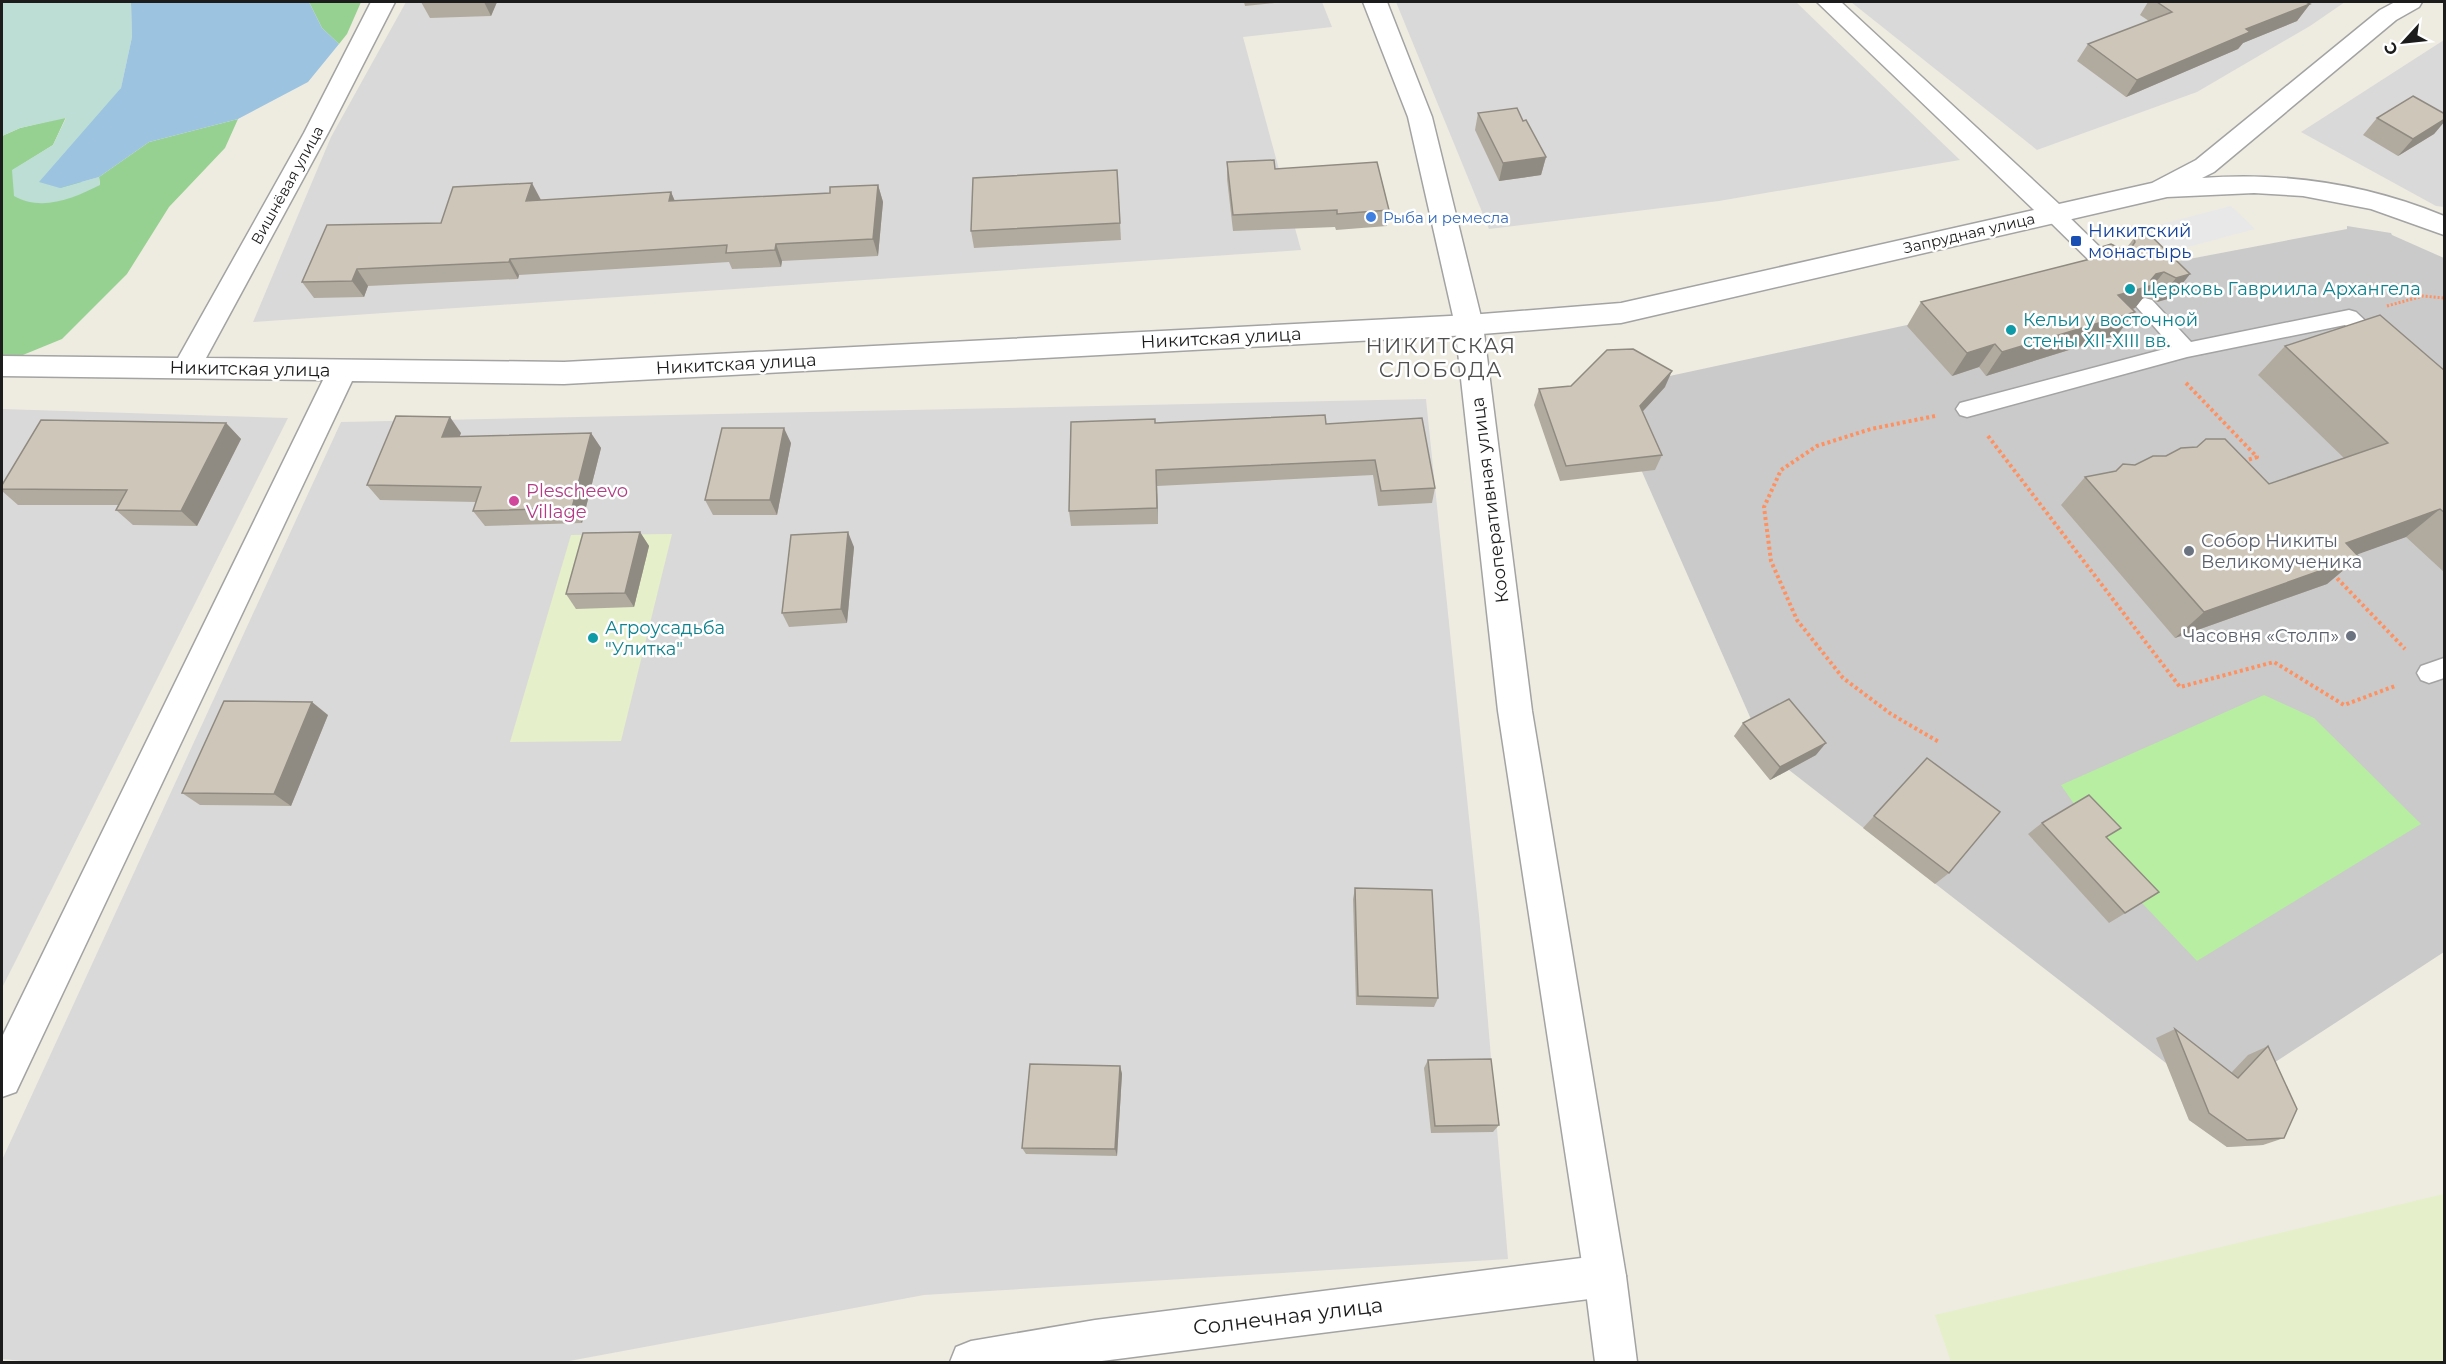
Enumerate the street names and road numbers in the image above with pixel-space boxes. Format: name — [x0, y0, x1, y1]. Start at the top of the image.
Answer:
street label: Вишнёвая улица — [247, 122, 327, 248]
street label: Запрудная улица — [1901, 209, 2037, 257]
street label: Никитская улица — [1140, 323, 1302, 353]
street label: Никитская улица — [655, 349, 817, 379]
street label: Никитская улица — [169, 357, 331, 381]
street label: Кооперативная улица — [1466, 396, 1514, 604]
street label: Солнечная улица — [1192, 1292, 1384, 1340]

